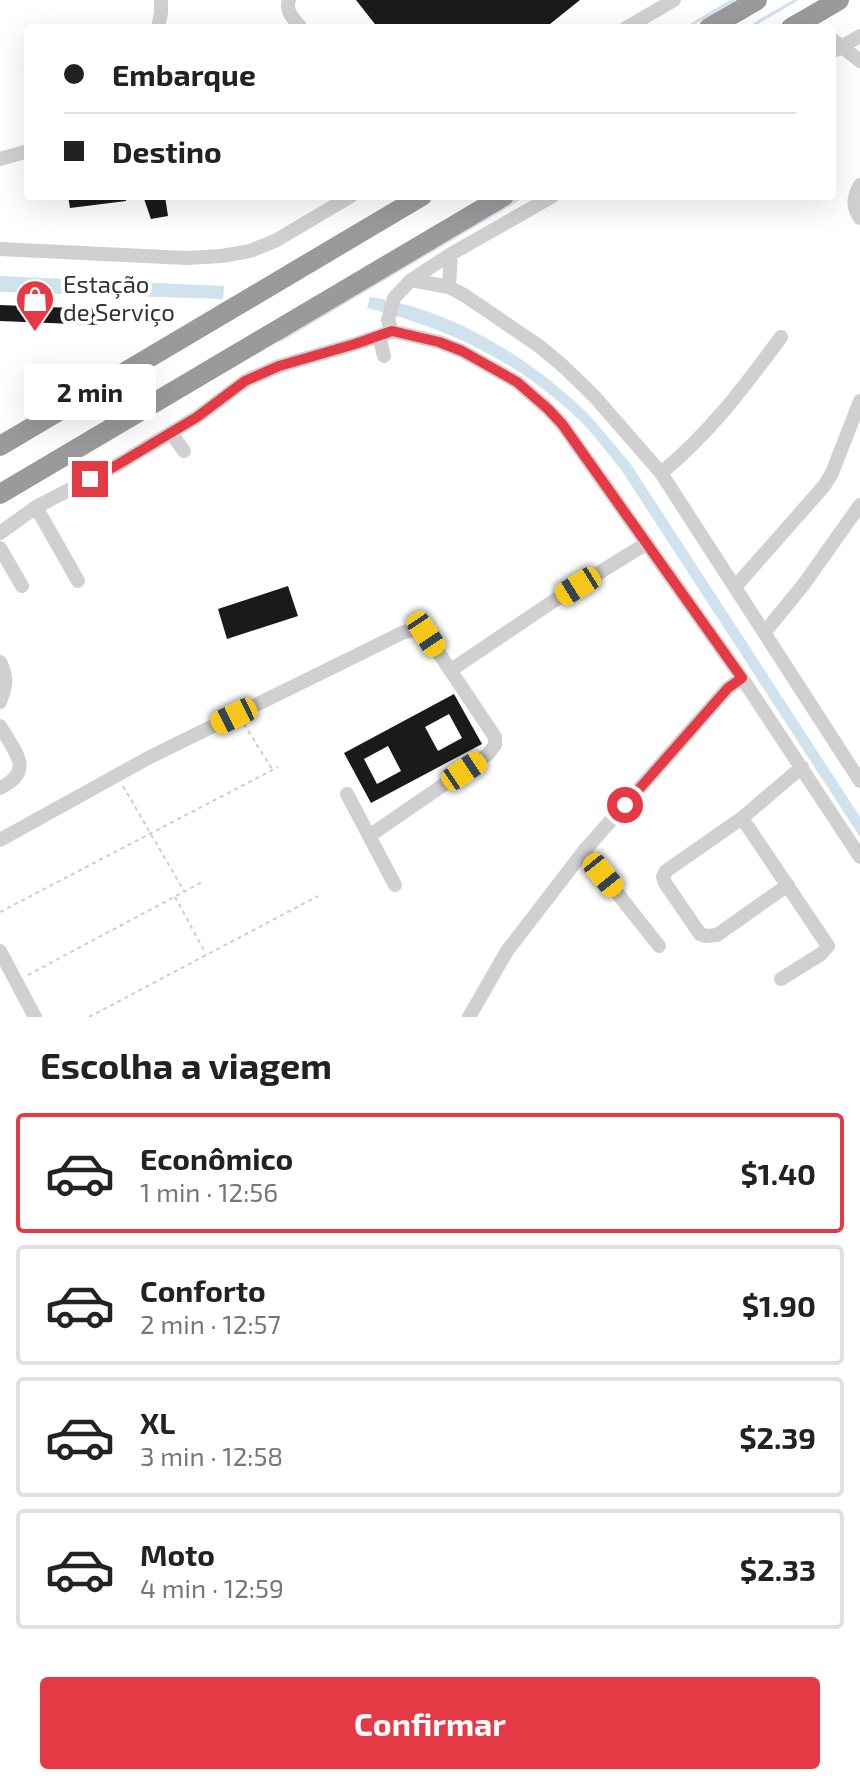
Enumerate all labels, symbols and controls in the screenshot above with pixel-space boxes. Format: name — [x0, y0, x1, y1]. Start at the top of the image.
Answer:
text: Embarque — [112, 56, 256, 92]
text: Destino — [112, 133, 222, 169]
place label: Estação de Serviço — [63, 269, 175, 327]
shop icon: Estação de Serviço — [14, 278, 56, 333]
callout: 2 min — [24, 363, 156, 419]
text: 2 min — [57, 376, 123, 407]
route end — [72, 461, 108, 497]
car — [551, 563, 605, 609]
car — [403, 607, 449, 661]
car — [207, 695, 261, 737]
car — [437, 748, 491, 794]
route start — [607, 787, 643, 823]
car — [579, 849, 627, 901]
text: Escolha a viagem — [40, 1043, 332, 1086]
icon: car — [44, 1137, 116, 1209]
text: Econômico — [140, 1140, 293, 1176]
text: $1.40 — [740, 1155, 816, 1191]
text: 1 min · 12:56 — [140, 1176, 278, 1207]
icon: car — [44, 1269, 116, 1341]
text: Conforto — [140, 1272, 266, 1308]
text: $1.90 — [742, 1287, 816, 1323]
text: 2 min · 12:57 — [140, 1308, 281, 1339]
icon: car — [44, 1401, 116, 1473]
text: XL — [140, 1404, 175, 1440]
text: $2.39 — [739, 1419, 816, 1455]
text: 3 min · 12:58 — [140, 1440, 283, 1471]
icon: car — [44, 1533, 116, 1605]
text: Moto — [140, 1536, 215, 1572]
text: $2.33 — [740, 1551, 816, 1587]
text: 4 min · 12:59 — [140, 1572, 284, 1603]
button: Confirmar — [40, 1677, 820, 1769]

